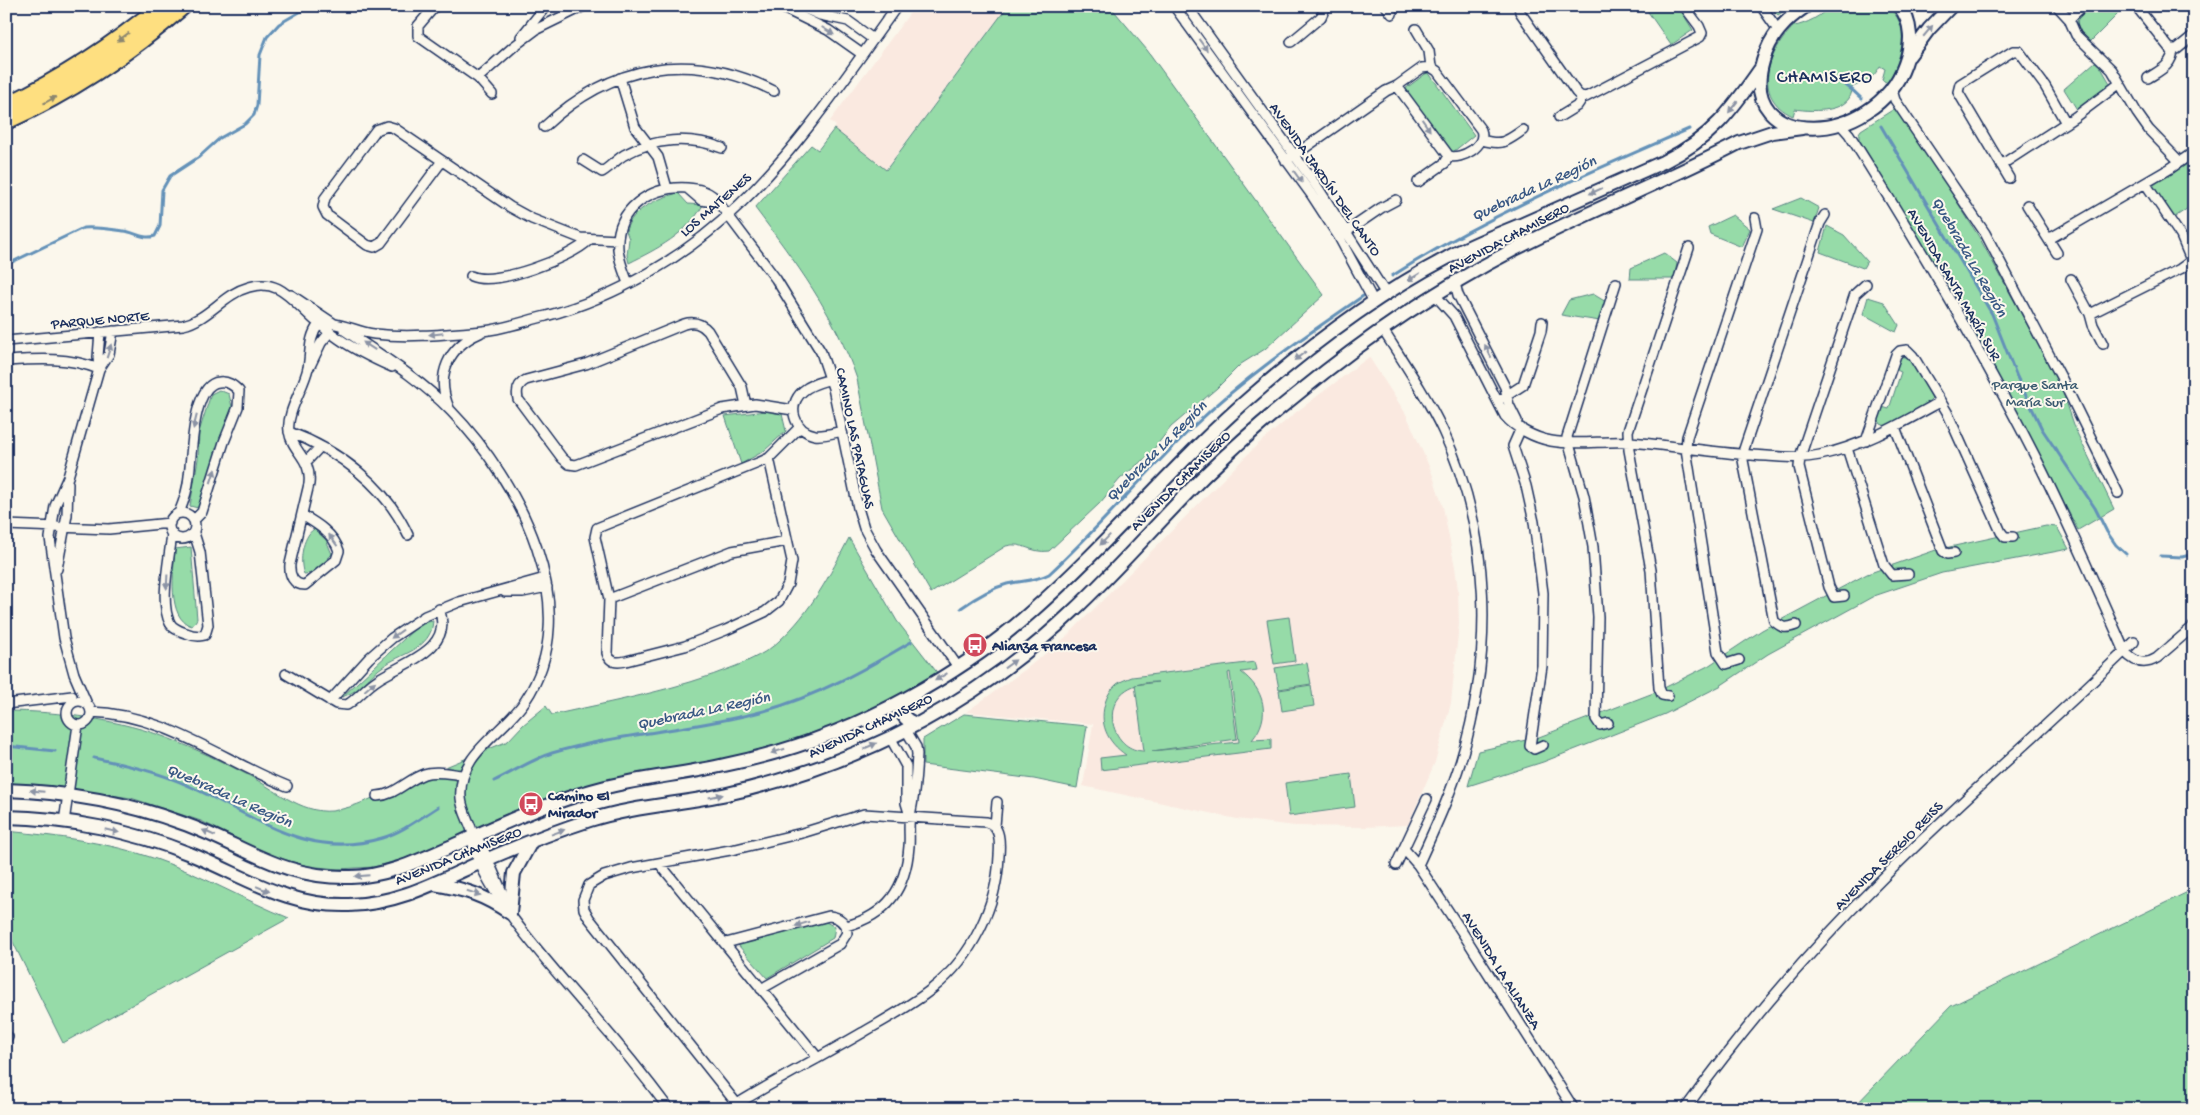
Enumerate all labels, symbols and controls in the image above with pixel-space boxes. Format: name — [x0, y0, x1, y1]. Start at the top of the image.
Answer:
one-way arrow — [1922, 25, 1933, 38]
one-way arrow — [822, 26, 835, 35]
one-way arrow — [117, 31, 130, 42]
one-way arrow — [1198, 38, 1208, 52]
district label: CHAMISERO — [1777, 68, 1873, 89]
one-way arrow — [43, 95, 57, 104]
street label: AVENIDA JARDÍN DEL CANTO — [1264, 100, 1384, 260]
one-way arrow — [1727, 101, 1738, 114]
one-way arrow — [1420, 119, 1430, 132]
water label: Quebrada La Región — [1469, 153, 1600, 227]
street label: LOS MAITENES — [677, 169, 756, 242]
one-way arrow — [1293, 170, 1303, 184]
one-way arrow — [1589, 188, 1603, 196]
water label: Quebrada La Región — [1926, 194, 2010, 321]
street label: AVENIDA CHAMISERO — [1445, 199, 1573, 278]
street label: AVENIDA SANTA MARÍA SUR — [1902, 206, 2005, 365]
one-way arrow — [1408, 272, 1421, 281]
street label: PARQUE NORTE — [49, 308, 151, 334]
one-way arrow — [427, 330, 443, 338]
one-way arrow — [362, 341, 375, 351]
one-way arrow — [106, 343, 114, 358]
one-way arrow — [1484, 344, 1492, 358]
one-way arrow — [1294, 351, 1307, 362]
street label: CAMINO LAS PATAGUAS — [830, 366, 878, 511]
park label: Parque Santa María Sur — [1991, 377, 2079, 412]
water label: Quebrada La Región — [1103, 398, 1212, 507]
one-way arrow — [191, 414, 199, 429]
street label: AVENIDA CHAMISERO — [1127, 427, 1235, 535]
one-way arrow — [210, 469, 218, 484]
one-way arrow — [1099, 533, 1111, 545]
one-way arrow — [327, 534, 338, 547]
one-way arrow — [162, 574, 170, 590]
one-way arrow — [390, 629, 404, 639]
bus stop icon: Alianza Francesa — [962, 632, 988, 658]
place label: Alianza Francesa — [991, 638, 1097, 656]
one-way arrow — [1003, 659, 1016, 670]
one-way arrow — [935, 673, 948, 682]
one-way arrow — [363, 680, 376, 691]
water label: Quebrada La Región — [636, 689, 772, 736]
street label: AVENIDA CHAMISERO — [806, 690, 936, 763]
one-way arrow — [863, 742, 877, 750]
one-way arrow — [770, 748, 785, 756]
water label: Quebrada La Región — [163, 761, 295, 834]
one-way arrow — [29, 787, 45, 795]
place label: Camino El Mirador — [547, 788, 610, 823]
bus stop icon: Camino El Mirador — [518, 791, 544, 817]
one-way arrow — [708, 792, 724, 800]
street label: AVENIDA SERGIO REISS — [1831, 798, 1948, 915]
street label: AVENIDA CHAMISERO — [393, 823, 525, 890]
one-way arrow — [104, 827, 120, 835]
one-way arrow — [550, 828, 565, 835]
one-way arrow — [202, 829, 216, 837]
one-way arrow — [354, 872, 370, 880]
one-way arrow — [256, 885, 270, 893]
one-way arrow — [467, 889, 482, 897]
street label: AVENIDA LA ALIANZA — [1457, 909, 1544, 1034]
one-way arrow — [795, 921, 810, 929]

